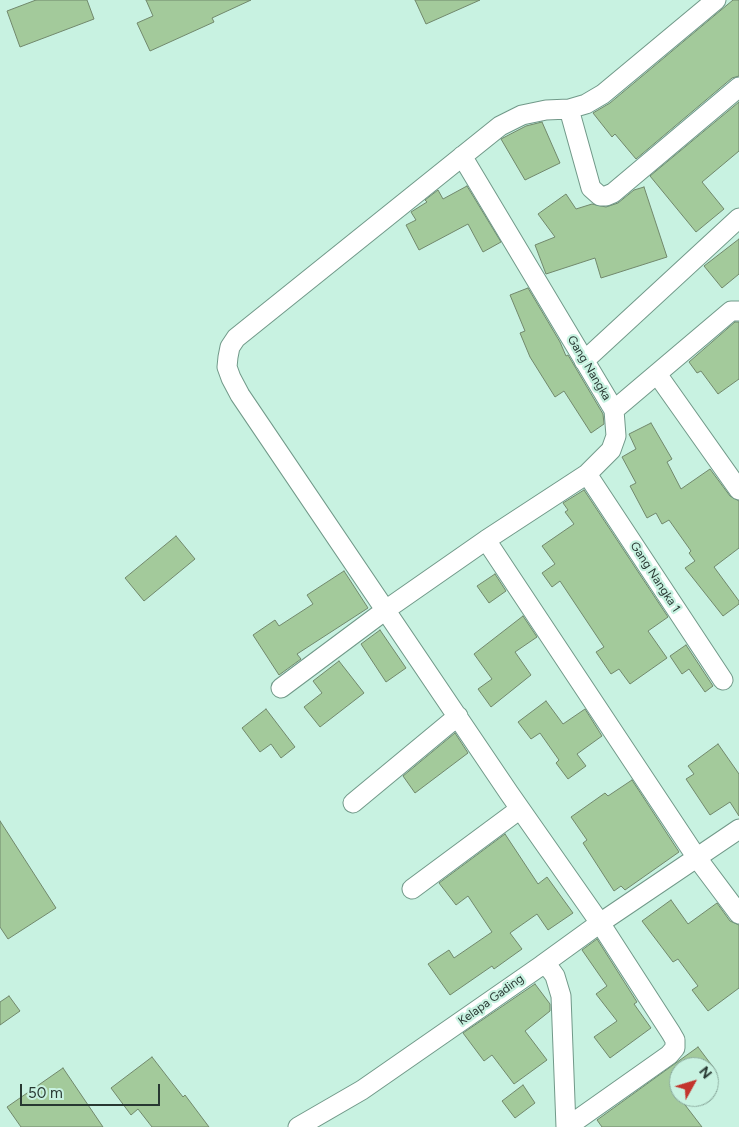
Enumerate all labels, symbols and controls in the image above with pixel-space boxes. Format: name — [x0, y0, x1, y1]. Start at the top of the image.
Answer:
street label: Gang Nangka — [564, 333, 614, 403]
street label: Gang Nangka 1 — [627, 539, 683, 615]
street label: Kelapa Gading — [455, 971, 527, 1029]
north arrow — [669, 1057, 719, 1107]
text: N — [695, 1063, 715, 1082]
scale bar — [22, 1074, 162, 1106]
text: 50 m — [28, 1084, 63, 1102]

